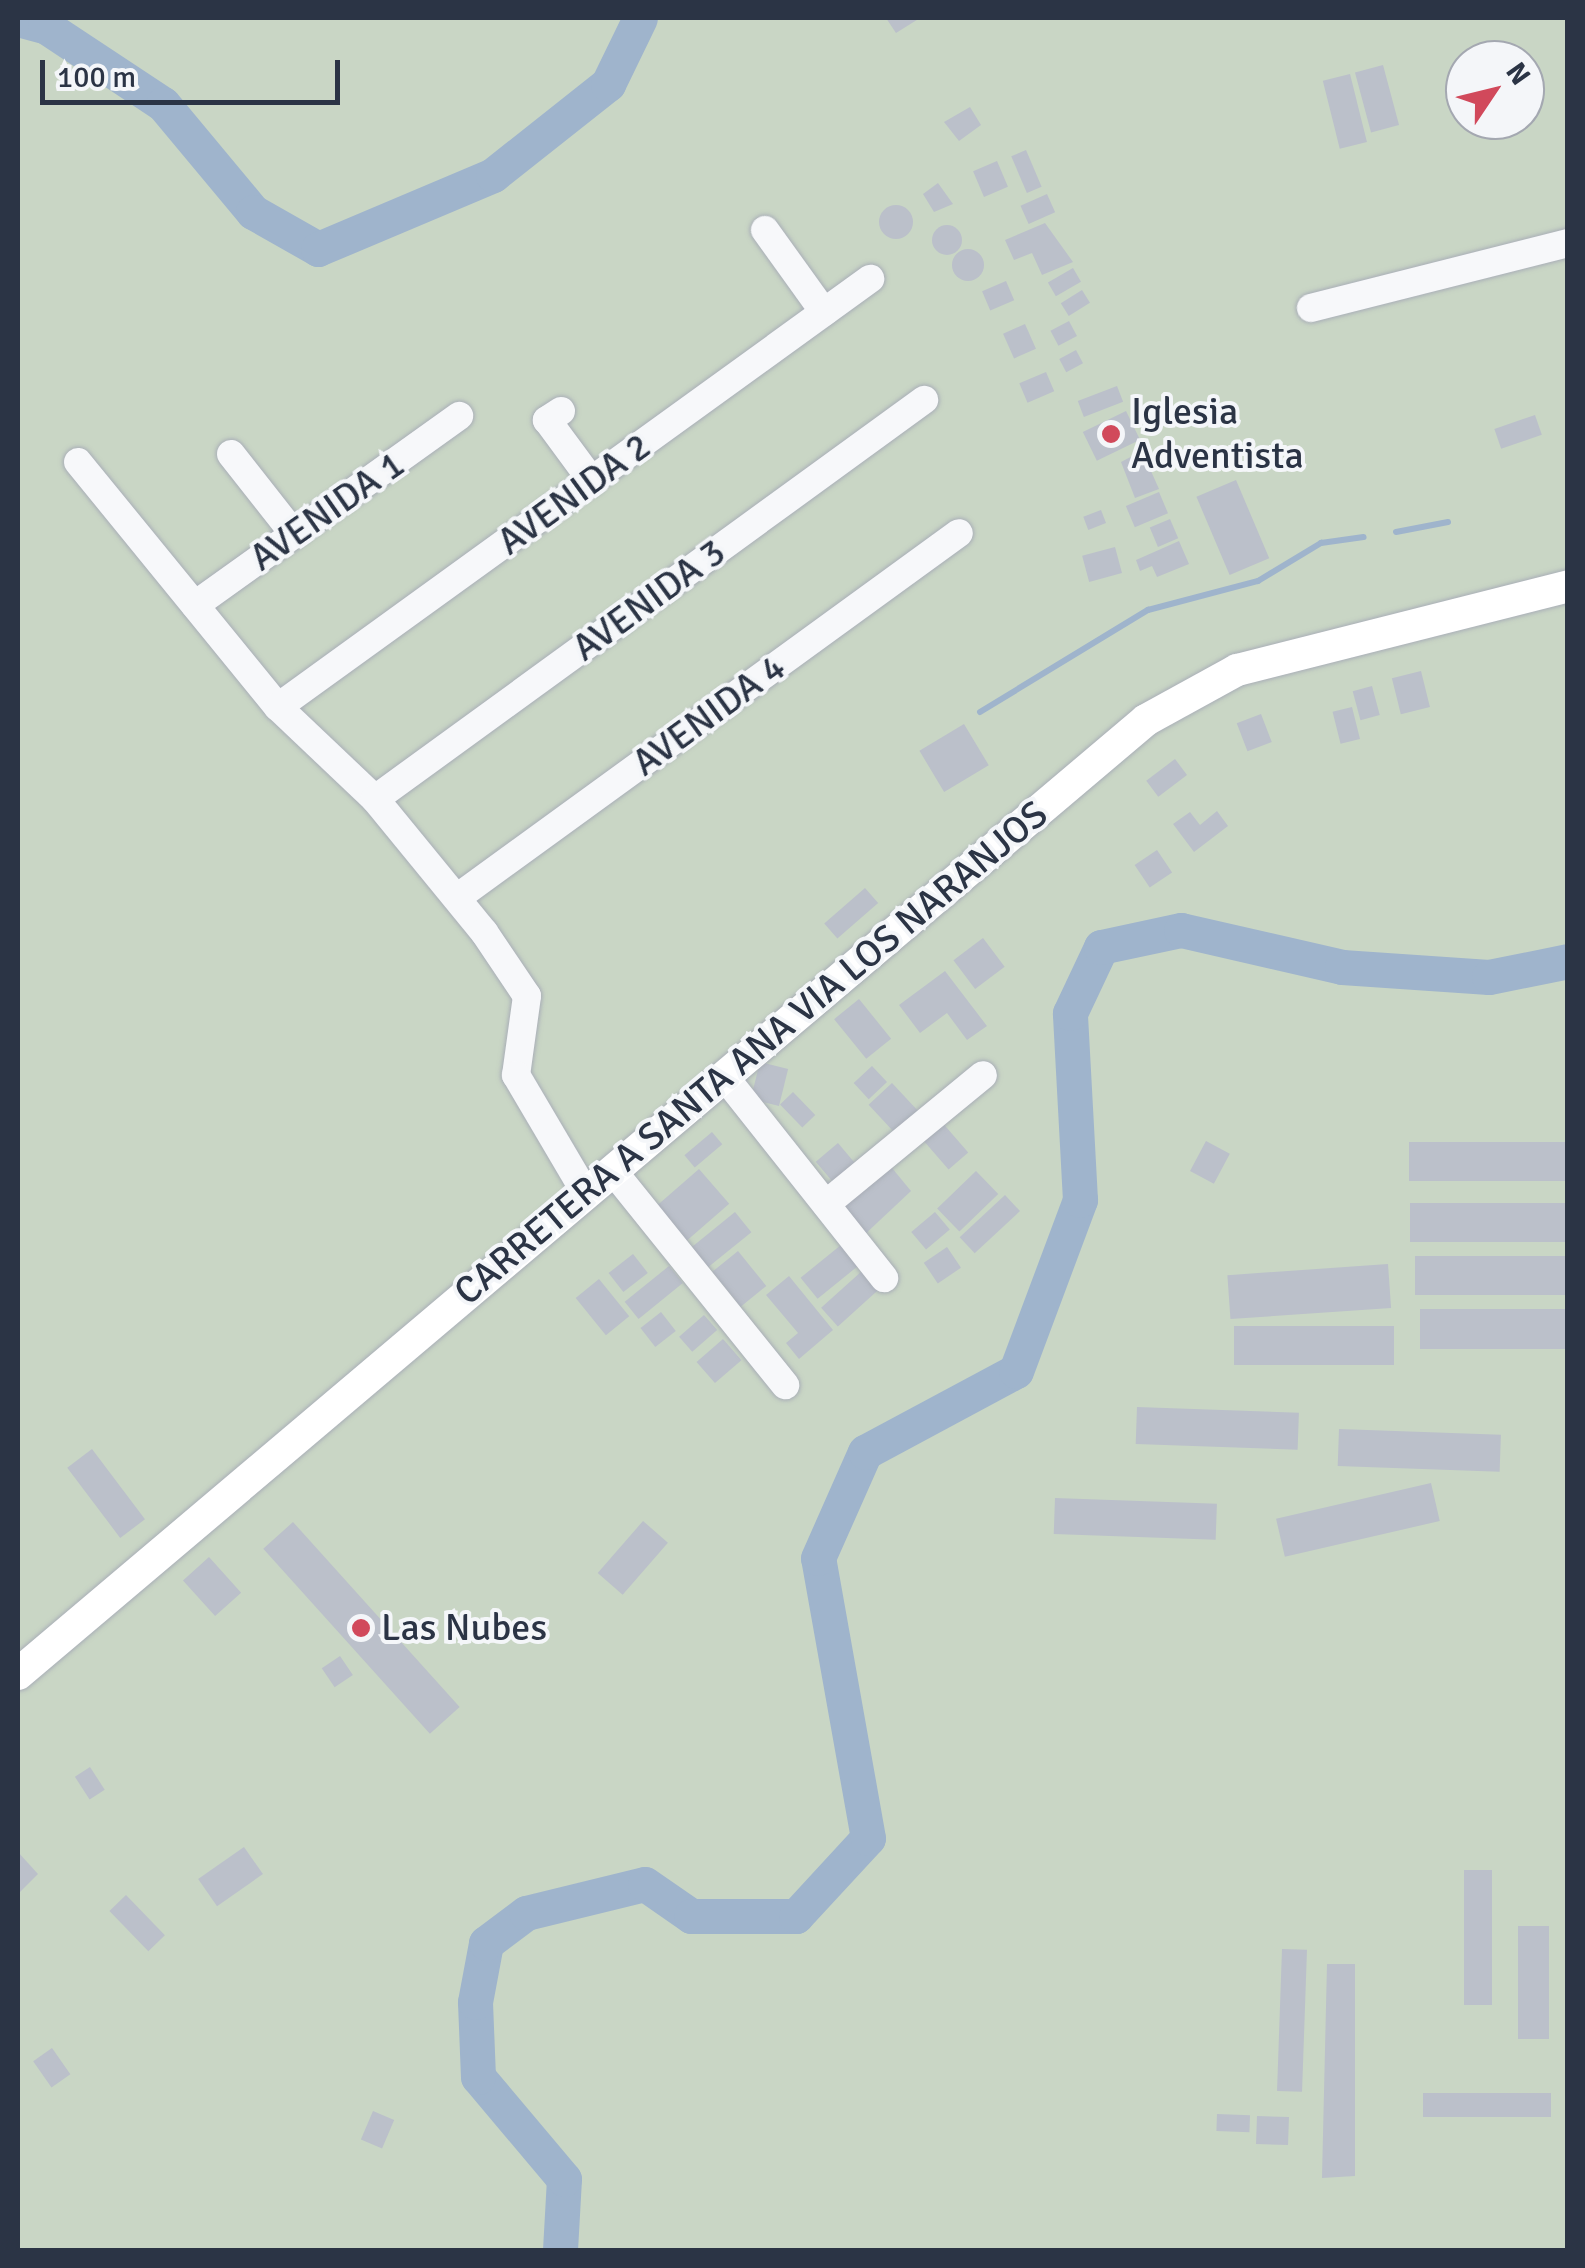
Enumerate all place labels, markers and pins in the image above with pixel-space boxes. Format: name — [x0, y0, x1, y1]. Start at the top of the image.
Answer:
place label: Iglesia Adventista — [1131, 389, 1304, 478]
marker: Iglesia Adventista — [1100, 423, 1122, 445]
place label: Las Nubes — [381, 1605, 547, 1651]
marker: Las Nubes — [350, 1617, 372, 1639]

